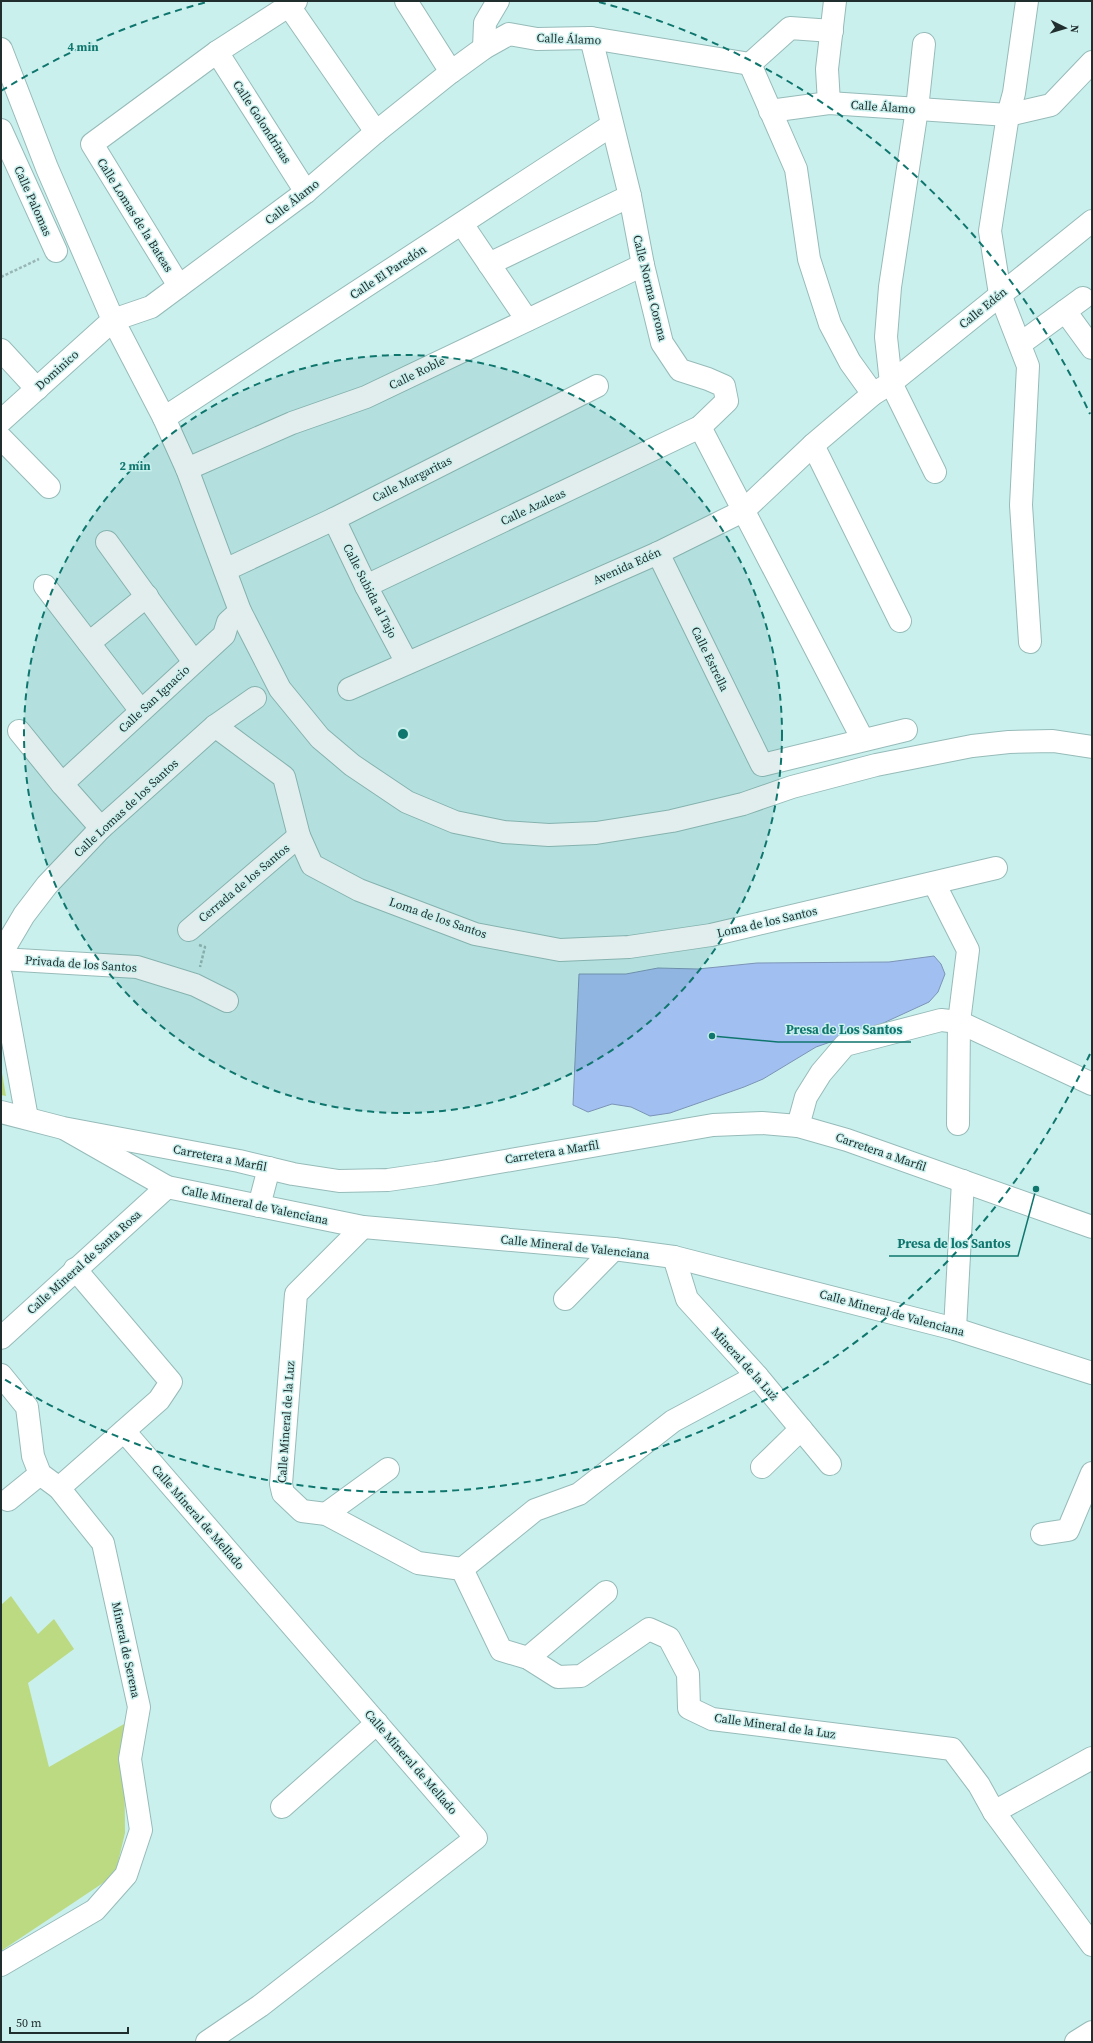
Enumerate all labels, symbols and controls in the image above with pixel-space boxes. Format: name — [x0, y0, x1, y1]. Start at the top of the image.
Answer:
north arrow — [1045, 8, 1085, 48]
text: N — [1067, 24, 1082, 33]
street label: Calle Álamo — [536, 30, 602, 48]
text: 4 min — [67, 39, 99, 55]
street label: Calle Golondrinas — [229, 77, 295, 167]
street label: Calle Álamo — [850, 97, 916, 117]
street label: Calle Lomas de la Bateas — [93, 155, 177, 275]
street label: Calle Palomas — [10, 163, 56, 239]
street label: Calle Álamo — [262, 176, 323, 228]
street label: Calle Norma Corona — [629, 233, 671, 344]
street label: Calle El Paredón — [347, 241, 429, 303]
street label: Calle Edén — [956, 284, 1010, 332]
street label: Dominico — [32, 346, 82, 394]
street label: Calle Roble — [386, 353, 448, 393]
street label: Calle Margaritas — [370, 452, 454, 506]
text: 2 min — [119, 458, 151, 474]
street label: Calle Azaleas — [498, 485, 568, 529]
street label: Calle Subida al Tajo — [339, 541, 401, 641]
street label: Avenida Edén — [590, 544, 664, 588]
street label: Calle Estrella — [687, 624, 733, 695]
street label: Calle San Ignacio — [115, 662, 193, 736]
centre of rings — [396, 727, 410, 741]
street label: Calle Lomas de los Santos — [70, 755, 182, 861]
street label: Cerrada de los Santos — [195, 840, 293, 926]
street label: Loma de los Santos — [387, 894, 489, 942]
street label: Loma de los Santos — [715, 903, 819, 941]
street label: Privada de los Santos — [25, 952, 137, 976]
callout: Presa de Los Santos — [778, 1017, 911, 1042]
text: Presa de Los Santos — [786, 1021, 902, 1038]
street label: Carretera a Marfil — [833, 1129, 929, 1175]
street label: Carretera a Marfil — [504, 1137, 601, 1167]
street label: Carretera a Marfil — [172, 1141, 269, 1175]
street label: Calle Mineral de Valenciana — [180, 1182, 331, 1229]
street label: Calle Mineral de Santa Rosa — [23, 1206, 145, 1318]
street label: Calle Mineral de Valenciana — [500, 1231, 651, 1263]
callout: Presa de los Santos — [889, 1231, 1018, 1256]
text: Presa de los Santos — [897, 1235, 1011, 1252]
street label: Calle Mineral de Valenciana — [818, 1286, 967, 1340]
street label: Mineral de la Luz — [708, 1324, 782, 1404]
street label: Calle Mineral de la Luz — [274, 1360, 298, 1484]
street label: Calle Mineral de Mellado — [148, 1461, 248, 1573]
street label: Mineral de Serena — [108, 1601, 144, 1700]
street label: Calle Mineral de Mellado — [361, 1706, 461, 1818]
street label: Calle Mineral de la Luz — [713, 1710, 837, 1743]
scale bar — [10, 2009, 128, 2035]
text: 50 m — [16, 2015, 42, 2031]

